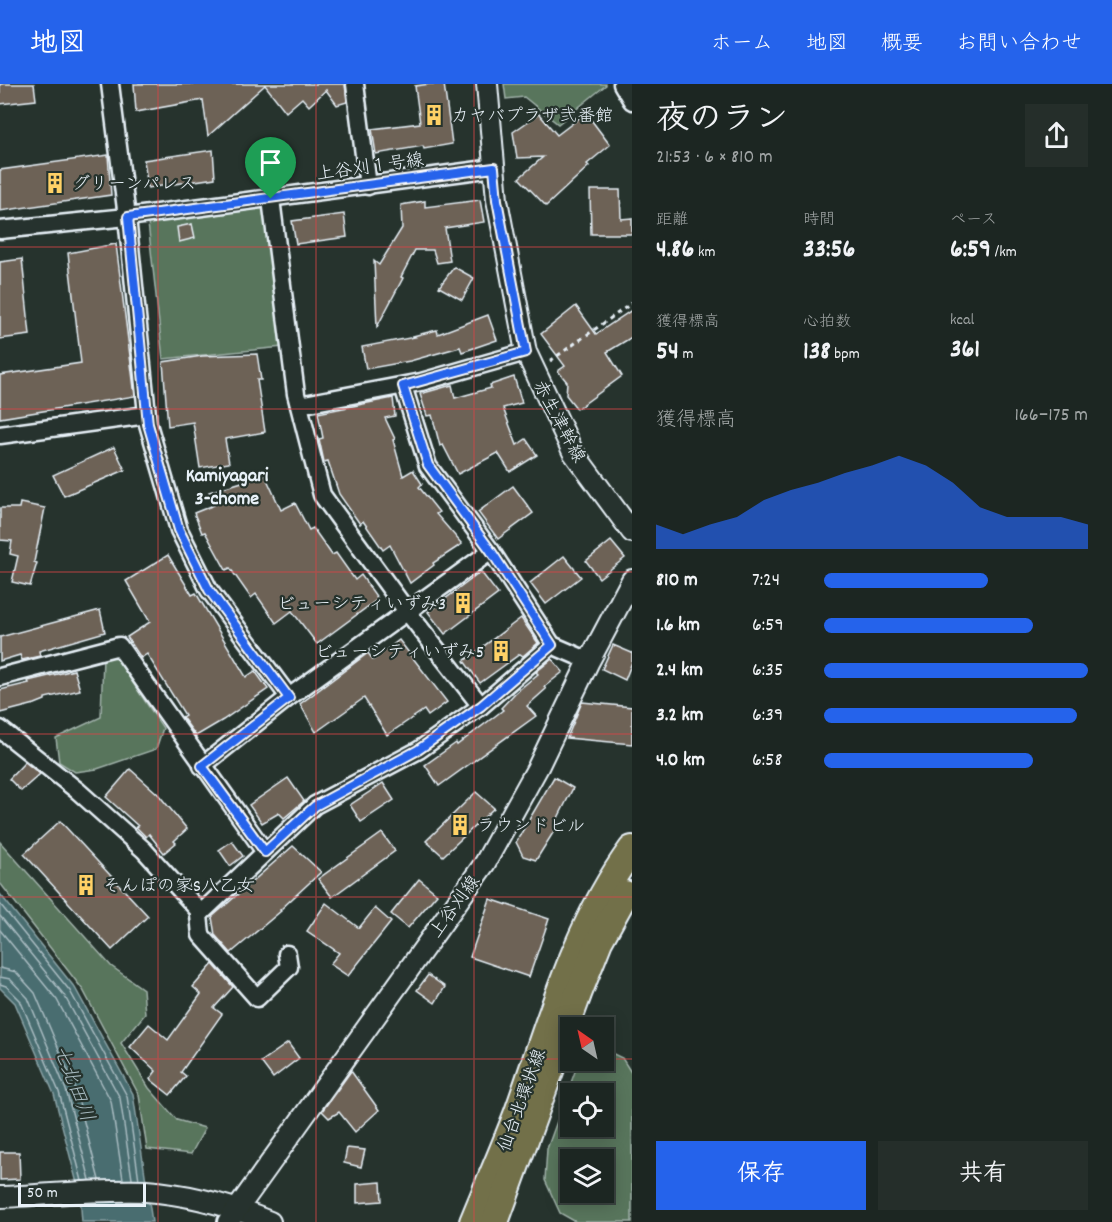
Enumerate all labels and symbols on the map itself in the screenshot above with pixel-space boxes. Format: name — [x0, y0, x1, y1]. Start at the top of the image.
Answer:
building icon: カヤバプラザ弐番館 — [422, 103, 446, 127]
place label: カヤバプラザ弐番館 — [451, 105, 613, 130]
pin — [245, 137, 296, 199]
street label: 上谷刈１号線 — [315, 149, 426, 188]
building icon: グリーンパレス — [43, 171, 67, 195]
place label: グリーンパレス — [72, 173, 196, 198]
street label: 赤生津幹線 — [526, 377, 590, 468]
district label: Kamiyagari 3-chome — [186, 463, 269, 514]
building icon: ビューシティいずみ3 — [451, 591, 475, 615]
place label: ビューシティいずみ3 — [277, 593, 446, 618]
building icon: ビューシティいずみ5 — [489, 639, 513, 663]
place label: ビューシティいずみ5 — [315, 641, 484, 666]
building icon: ラウンドビル — [448, 813, 472, 837]
place label: ラウンドビル — [477, 815, 585, 840]
street label: 上谷刈線 — [425, 871, 487, 944]
building icon: そんぽの家S八乙女 — [74, 873, 98, 897]
place label: そんぽの家S八乙女 — [103, 875, 255, 900]
north arrow — [560, 1017, 614, 1071]
water label: 七北田川 — [45, 1042, 100, 1126]
street label: 仙台北環状線 — [493, 1046, 554, 1156]
scale bar — [18, 1180, 146, 1208]

